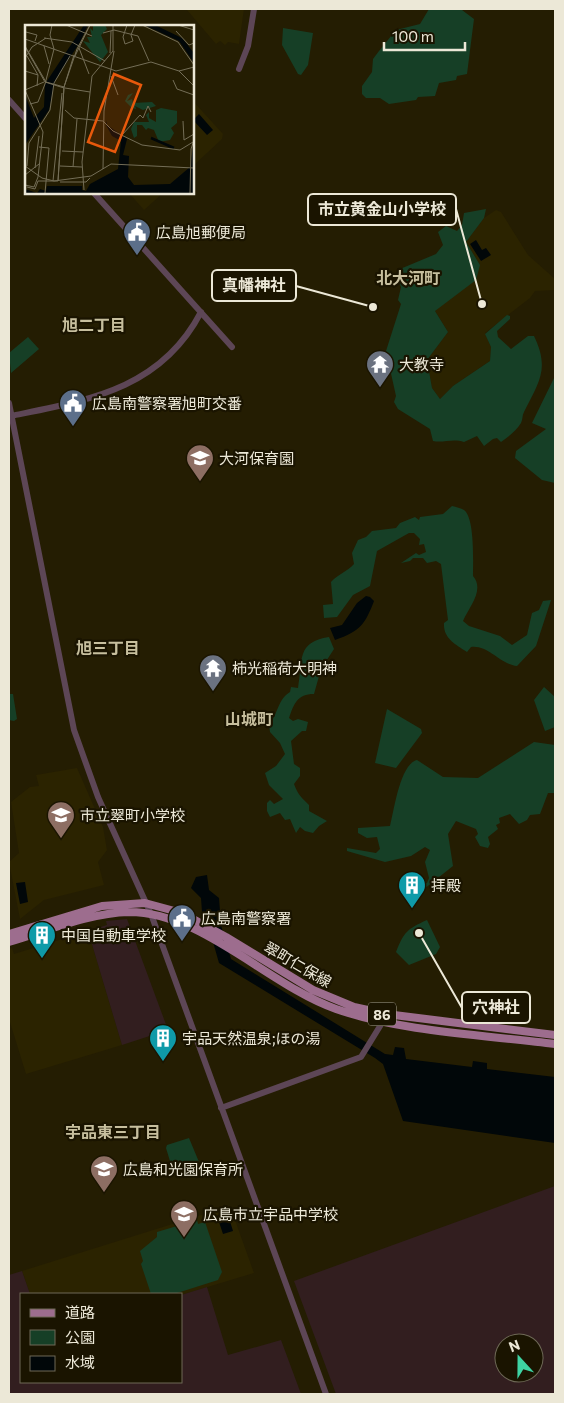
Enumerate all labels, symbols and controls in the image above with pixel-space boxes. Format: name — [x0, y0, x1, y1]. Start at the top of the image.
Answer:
scale bar — [384, 20, 465, 52]
inset map — [25, 25, 194, 194]
text: 100 m — [392, 27, 434, 45]
callout: 市立黄金山小学校 — [308, 194, 456, 225]
text: 市立黄金山小学校 — [318, 199, 446, 218]
public building icon: 広島旭郵便局 — [122, 217, 152, 256]
place label: 広島旭郵便局 — [156, 223, 246, 241]
district label: 北大河町 — [376, 268, 440, 287]
callout: 真幡神社 — [212, 270, 296, 301]
text: 真幡神社 — [222, 275, 286, 294]
district label: 旭二丁目 — [62, 315, 126, 334]
temple icon: 大教寺 — [365, 349, 395, 388]
place label: 大教寺 — [399, 355, 444, 373]
public building icon: 広島南警察署旭町交番 — [58, 388, 88, 427]
place label: 広島南警察署旭町交番 — [92, 394, 242, 412]
school or university icon: 大河保育園 — [185, 443, 215, 482]
place label: 大河保育園 — [219, 449, 294, 467]
district label: 旭三丁目 — [76, 638, 140, 657]
temple icon: 柿光稲荷大明神 — [198, 653, 228, 692]
place label: 柿光稲荷大明神 — [232, 659, 337, 677]
district label: 山城町 — [225, 709, 273, 728]
school or university icon: 市立翠町小学校 — [46, 800, 76, 839]
place label: 市立翠町小学校 — [80, 806, 185, 824]
building icon: 拝殿 — [397, 870, 427, 909]
place label: 拝殿 — [431, 876, 461, 894]
public building icon: 広島南警察署 — [167, 903, 197, 942]
place label: 広島南警察署 — [201, 909, 291, 927]
building icon: 中国自動車学校 — [27, 920, 57, 959]
place label: 中国自動車学校 — [61, 926, 166, 944]
street label: 翠町仁保線 — [261, 937, 335, 991]
callout: 穴神社 — [462, 992, 530, 1023]
text: 穴神社 — [472, 997, 520, 1016]
road number: 86 — [368, 1002, 396, 1026]
building icon: 宇品天然温泉;ほの湯 — [148, 1023, 178, 1062]
place label: 宇品天然温泉;ほの湯 — [182, 1029, 321, 1047]
district label: 宇品東三丁目 — [65, 1122, 161, 1141]
school or university icon: 広島和光園保育所 — [89, 1154, 119, 1193]
place label: 広島和光園保育所 — [123, 1160, 243, 1178]
school or university icon: 広島市立宇品中学校 — [169, 1199, 199, 1238]
place label: 広島市立宇品中学校 — [203, 1205, 338, 1223]
legend — [20, 1293, 182, 1383]
text: 道路 — [65, 1303, 95, 1321]
text: 公園 — [65, 1328, 95, 1346]
north arrow — [494, 1333, 544, 1383]
text: N — [506, 1336, 522, 1355]
text: 水域 — [65, 1353, 95, 1371]

